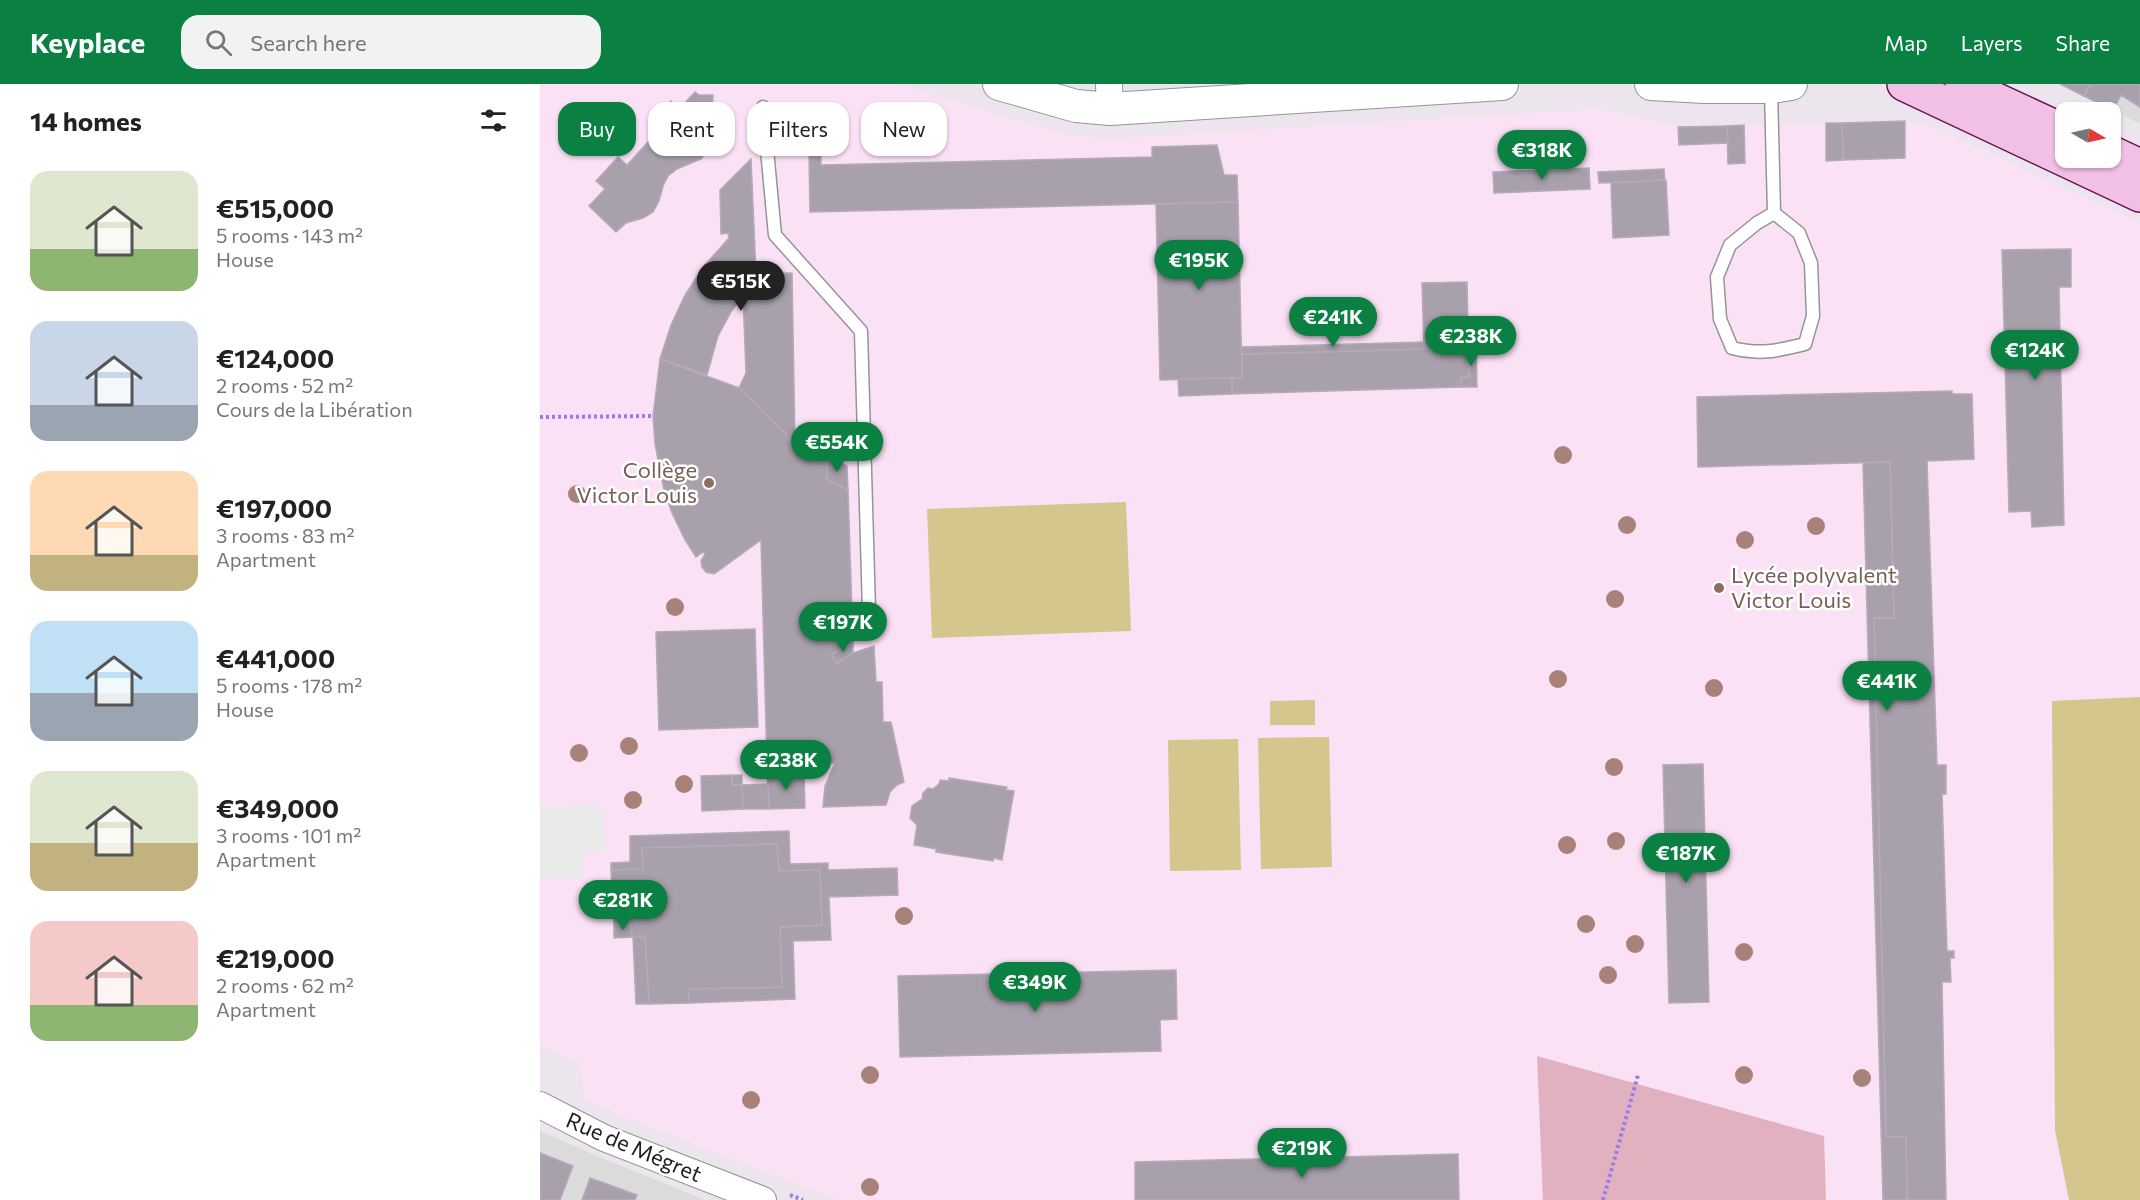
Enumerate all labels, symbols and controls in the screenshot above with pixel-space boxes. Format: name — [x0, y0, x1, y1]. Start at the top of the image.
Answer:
search box — [181, 15, 601, 69]
text: Keyplace — [30, 25, 145, 59]
icon: search — [202, 26, 235, 59]
text: Search here — [250, 29, 367, 56]
text: Map — [1884, 30, 1928, 55]
text: Layers — [1961, 30, 2023, 55]
text: Share — [2056, 30, 2110, 55]
chip: Buy — [558, 102, 636, 156]
chip: Rent — [648, 102, 735, 156]
chip: Filters — [747, 102, 849, 156]
chip: New — [861, 102, 947, 156]
north arrow — [2055, 102, 2121, 168]
map controls — [2055, 102, 2121, 168]
icon: filters — [477, 104, 510, 137]
text: 14 homes — [30, 105, 142, 136]
pin: €318K — [1500, 130, 1584, 181]
text: €318K — [1511, 137, 1573, 161]
text: €515,000 — [216, 192, 334, 223]
icon: home — [78, 195, 150, 267]
text: 5 rooms · 143 m² — [216, 223, 363, 247]
pin: €195K — [1157, 240, 1241, 291]
text: House — [216, 247, 274, 271]
text: €195K — [1168, 247, 1230, 271]
pin: €515K — [699, 261, 783, 312]
text: €515K — [711, 268, 771, 292]
pin: €241K — [1291, 297, 1375, 348]
text: €241K — [1303, 304, 1363, 328]
pin: €238K — [1429, 316, 1513, 367]
text: €238K — [1439, 323, 1503, 347]
pin: €124K — [1993, 330, 2077, 381]
text: €124K — [2005, 337, 2065, 361]
text: €124,000 — [216, 342, 334, 373]
icon: home — [78, 345, 150, 417]
text: 2 rooms · 52 m² — [216, 373, 353, 397]
text: Cours de la Libération — [216, 397, 413, 421]
pin: €554K — [795, 422, 879, 473]
text: €554K — [805, 429, 869, 453]
place label: Collège Victor Louis — [577, 456, 697, 508]
marker: Collège Victor Louis — [702, 476, 716, 490]
text: €197,000 — [216, 492, 332, 523]
icon: home — [78, 495, 150, 567]
text: 3 rooms · 83 m² — [216, 523, 355, 547]
text: Apartment — [216, 547, 316, 571]
place label: Lycée polyvalent Victor Louis — [1731, 561, 1897, 613]
marker: Lycée polyvalent Victor Louis — [1712, 581, 1726, 595]
pin: €197K — [801, 602, 885, 653]
text: €197K — [813, 609, 873, 633]
text: €441,000 — [216, 642, 335, 673]
icon: home — [78, 645, 150, 717]
pin: €441K — [1845, 661, 1929, 712]
text: €441K — [1856, 668, 1918, 692]
text: 5 rooms · 178 m² — [216, 673, 362, 697]
text: House — [216, 697, 274, 721]
pin: €238K — [744, 740, 828, 791]
text: €238K — [754, 747, 818, 771]
text: €349,000 — [216, 792, 339, 823]
icon: home — [78, 795, 150, 867]
text: 3 rooms · 101 m² — [216, 823, 361, 847]
pin: €187K — [1644, 833, 1728, 884]
text: €187K — [1656, 840, 1716, 864]
text: Apartment — [216, 847, 316, 871]
pin: €281K — [581, 880, 665, 931]
text: €281K — [593, 887, 653, 911]
text: €219,000 — [216, 942, 335, 973]
icon: home — [78, 945, 150, 1017]
pin: €349K — [993, 962, 1077, 1013]
text: €349K — [1003, 969, 1067, 993]
text: 2 rooms · 62 m² — [216, 973, 354, 997]
text: Apartment — [216, 997, 316, 1021]
street label: Rue de Mégret — [562, 1106, 706, 1187]
pin: €219K — [1260, 1128, 1344, 1179]
text: €219K — [1272, 1135, 1332, 1159]

